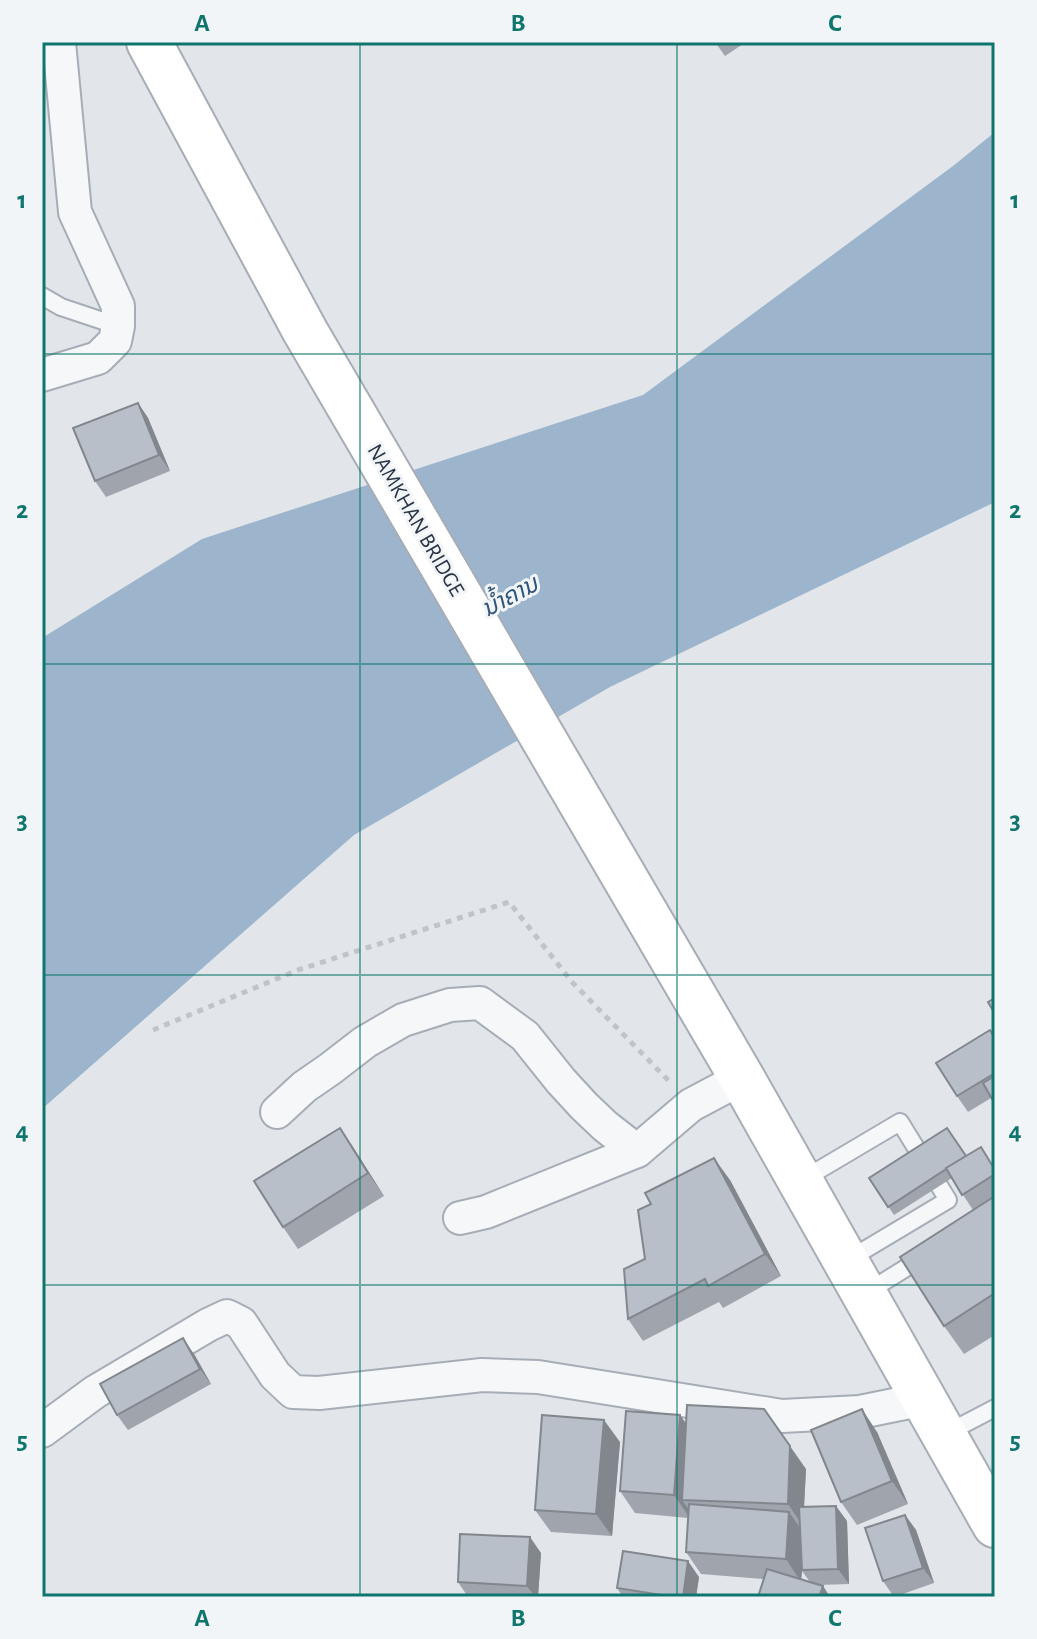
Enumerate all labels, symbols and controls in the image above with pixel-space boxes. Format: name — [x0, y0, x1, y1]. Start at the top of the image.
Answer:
text: A — [194, 10, 210, 36]
text: B — [510, 10, 526, 36]
text: C — [828, 10, 842, 36]
text: 1 — [17, 187, 27, 213]
text: 1 — [1010, 187, 1020, 213]
street label: NAMKHAN BRIDGE — [364, 440, 469, 600]
text: 2 — [16, 497, 28, 523]
text: 2 — [1009, 497, 1021, 523]
water label: ນ້ຳຄານ — [475, 565, 544, 622]
text: 3 — [16, 808, 28, 834]
text: 3 — [1009, 808, 1021, 834]
text: 4 — [15, 1118, 29, 1144]
text: 4 — [1008, 1118, 1022, 1144]
text: 5 — [16, 1428, 28, 1454]
text: 5 — [1009, 1428, 1021, 1454]
text: A — [194, 1605, 210, 1631]
text: B — [510, 1605, 526, 1631]
text: C — [828, 1605, 842, 1631]

